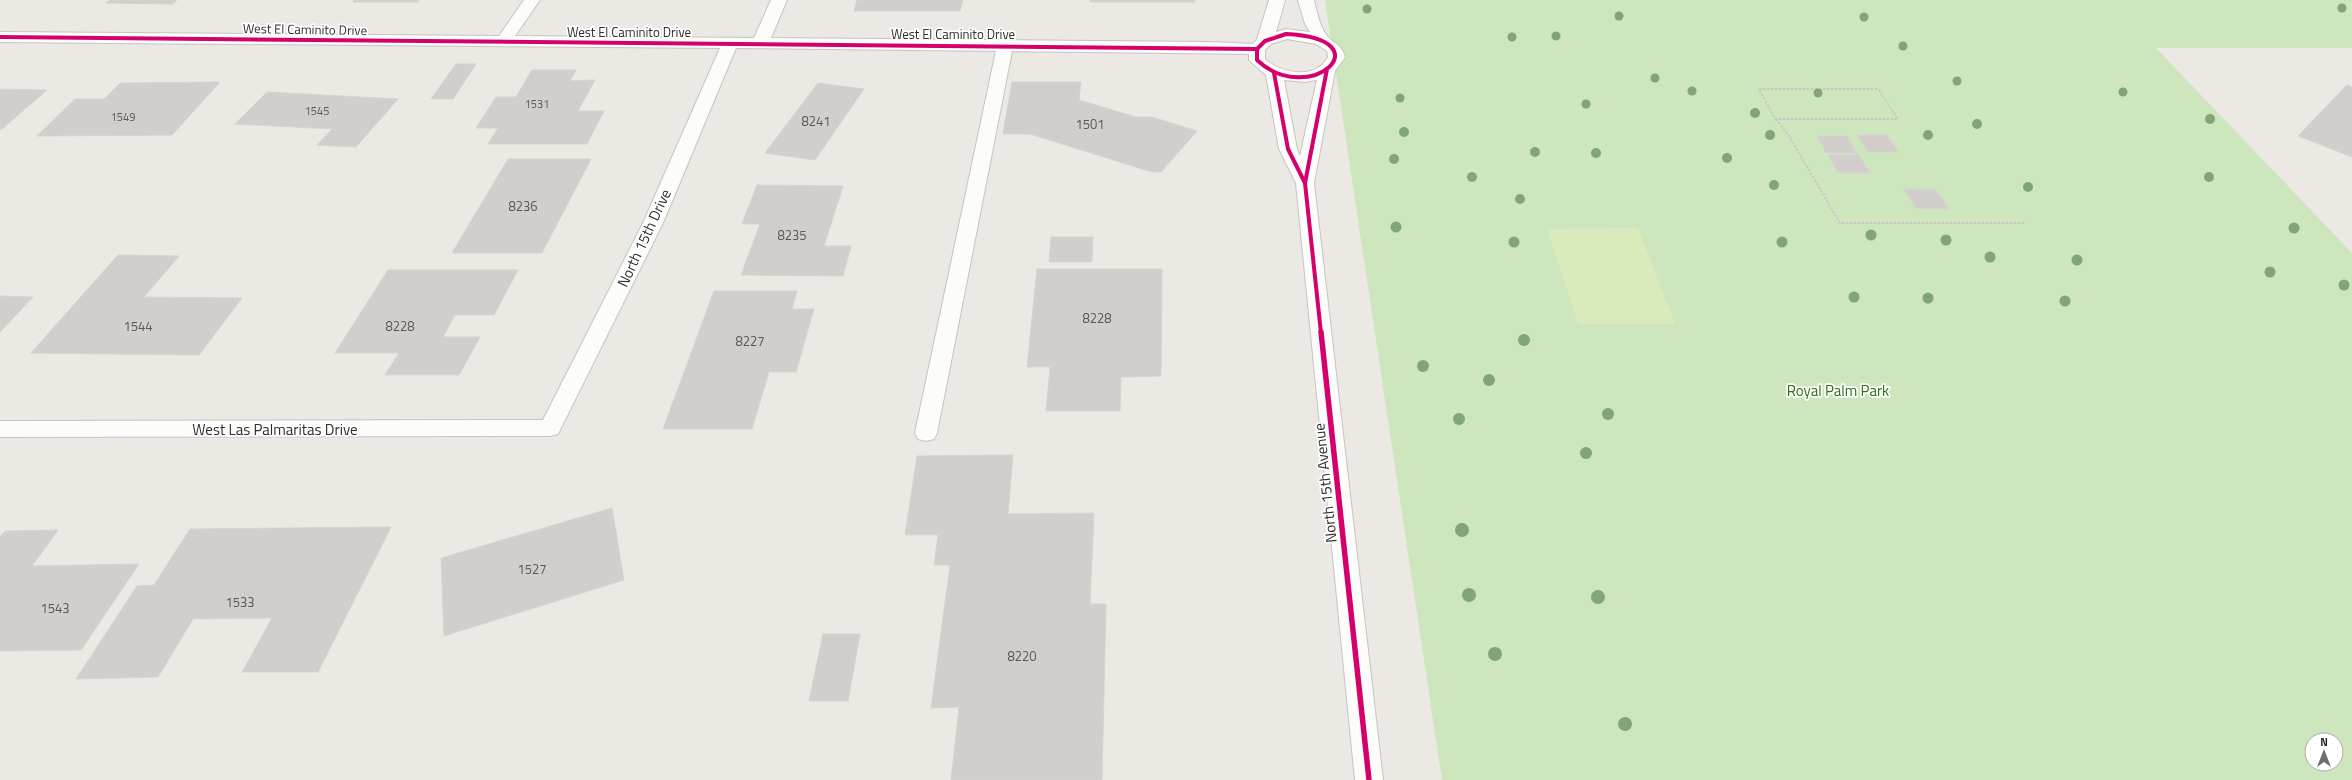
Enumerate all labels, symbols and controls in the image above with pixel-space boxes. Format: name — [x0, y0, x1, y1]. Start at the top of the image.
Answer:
street label: West El Caminito Drive — [243, 18, 367, 40]
street label: West El Caminito Drive — [567, 22, 691, 42]
street label: West El Caminito Drive — [891, 24, 1015, 44]
house number: 1531 — [525, 96, 549, 112]
house number: 1545 — [305, 103, 329, 119]
house number: 1549 — [111, 109, 135, 125]
house number: 8241 — [801, 111, 831, 131]
house number: 1501 — [1075, 114, 1105, 134]
street label: North 15th Drive — [611, 185, 677, 291]
house number: 8236 — [508, 196, 538, 216]
house number: 8235 — [777, 225, 807, 245]
house number: 8228 — [1082, 308, 1112, 328]
house number: 1544 — [123, 316, 153, 336]
house number: 8228 — [385, 316, 415, 336]
house number: 8227 — [735, 331, 765, 351]
park label: Royal Palm Park — [1787, 379, 1889, 402]
street label: West Las Palmaritas Drive — [192, 418, 358, 441]
street label: North 15th Avenue — [1307, 422, 1343, 544]
house number: 1527 — [517, 559, 547, 579]
house number: 1533 — [225, 592, 255, 612]
house number: 1543 — [40, 598, 70, 618]
house number: 8220 — [1007, 646, 1037, 666]
north arrow — [2304, 732, 2344, 772]
text: N — [2320, 734, 2328, 750]

